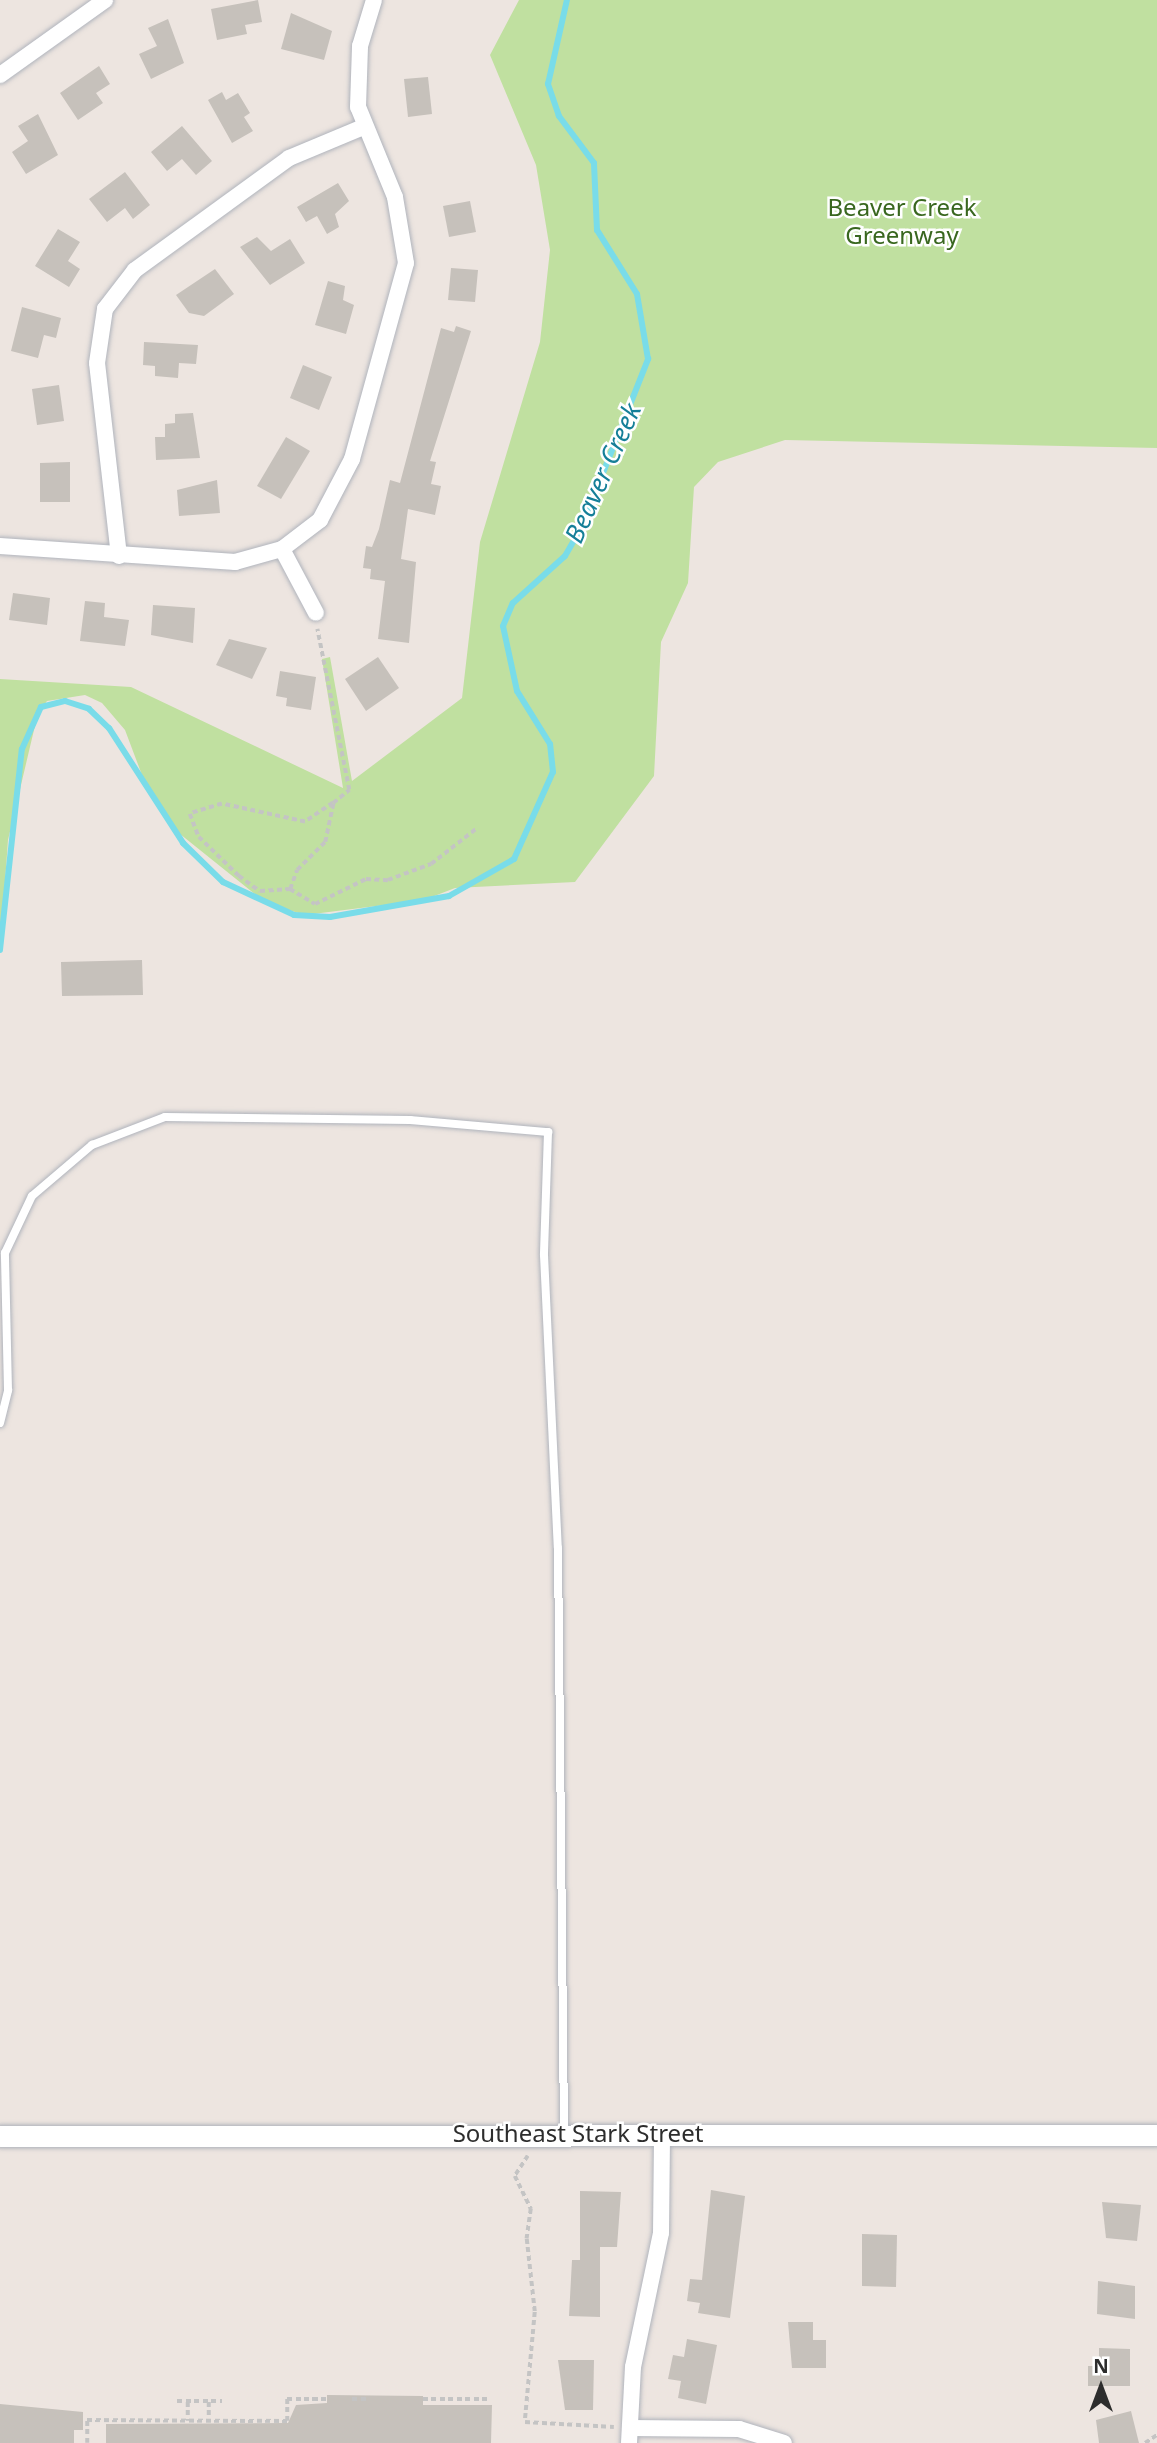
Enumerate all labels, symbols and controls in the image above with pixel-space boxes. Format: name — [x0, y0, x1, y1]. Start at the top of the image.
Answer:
park label: Beaver Creek Greenway — [828, 193, 976, 249]
water label: Beaver Creek — [558, 398, 648, 548]
street label: Southeast Stark Street — [453, 2119, 703, 2147]
north arrow — [1066, 2352, 1136, 2422]
text: N — [1093, 2353, 1109, 2379]

